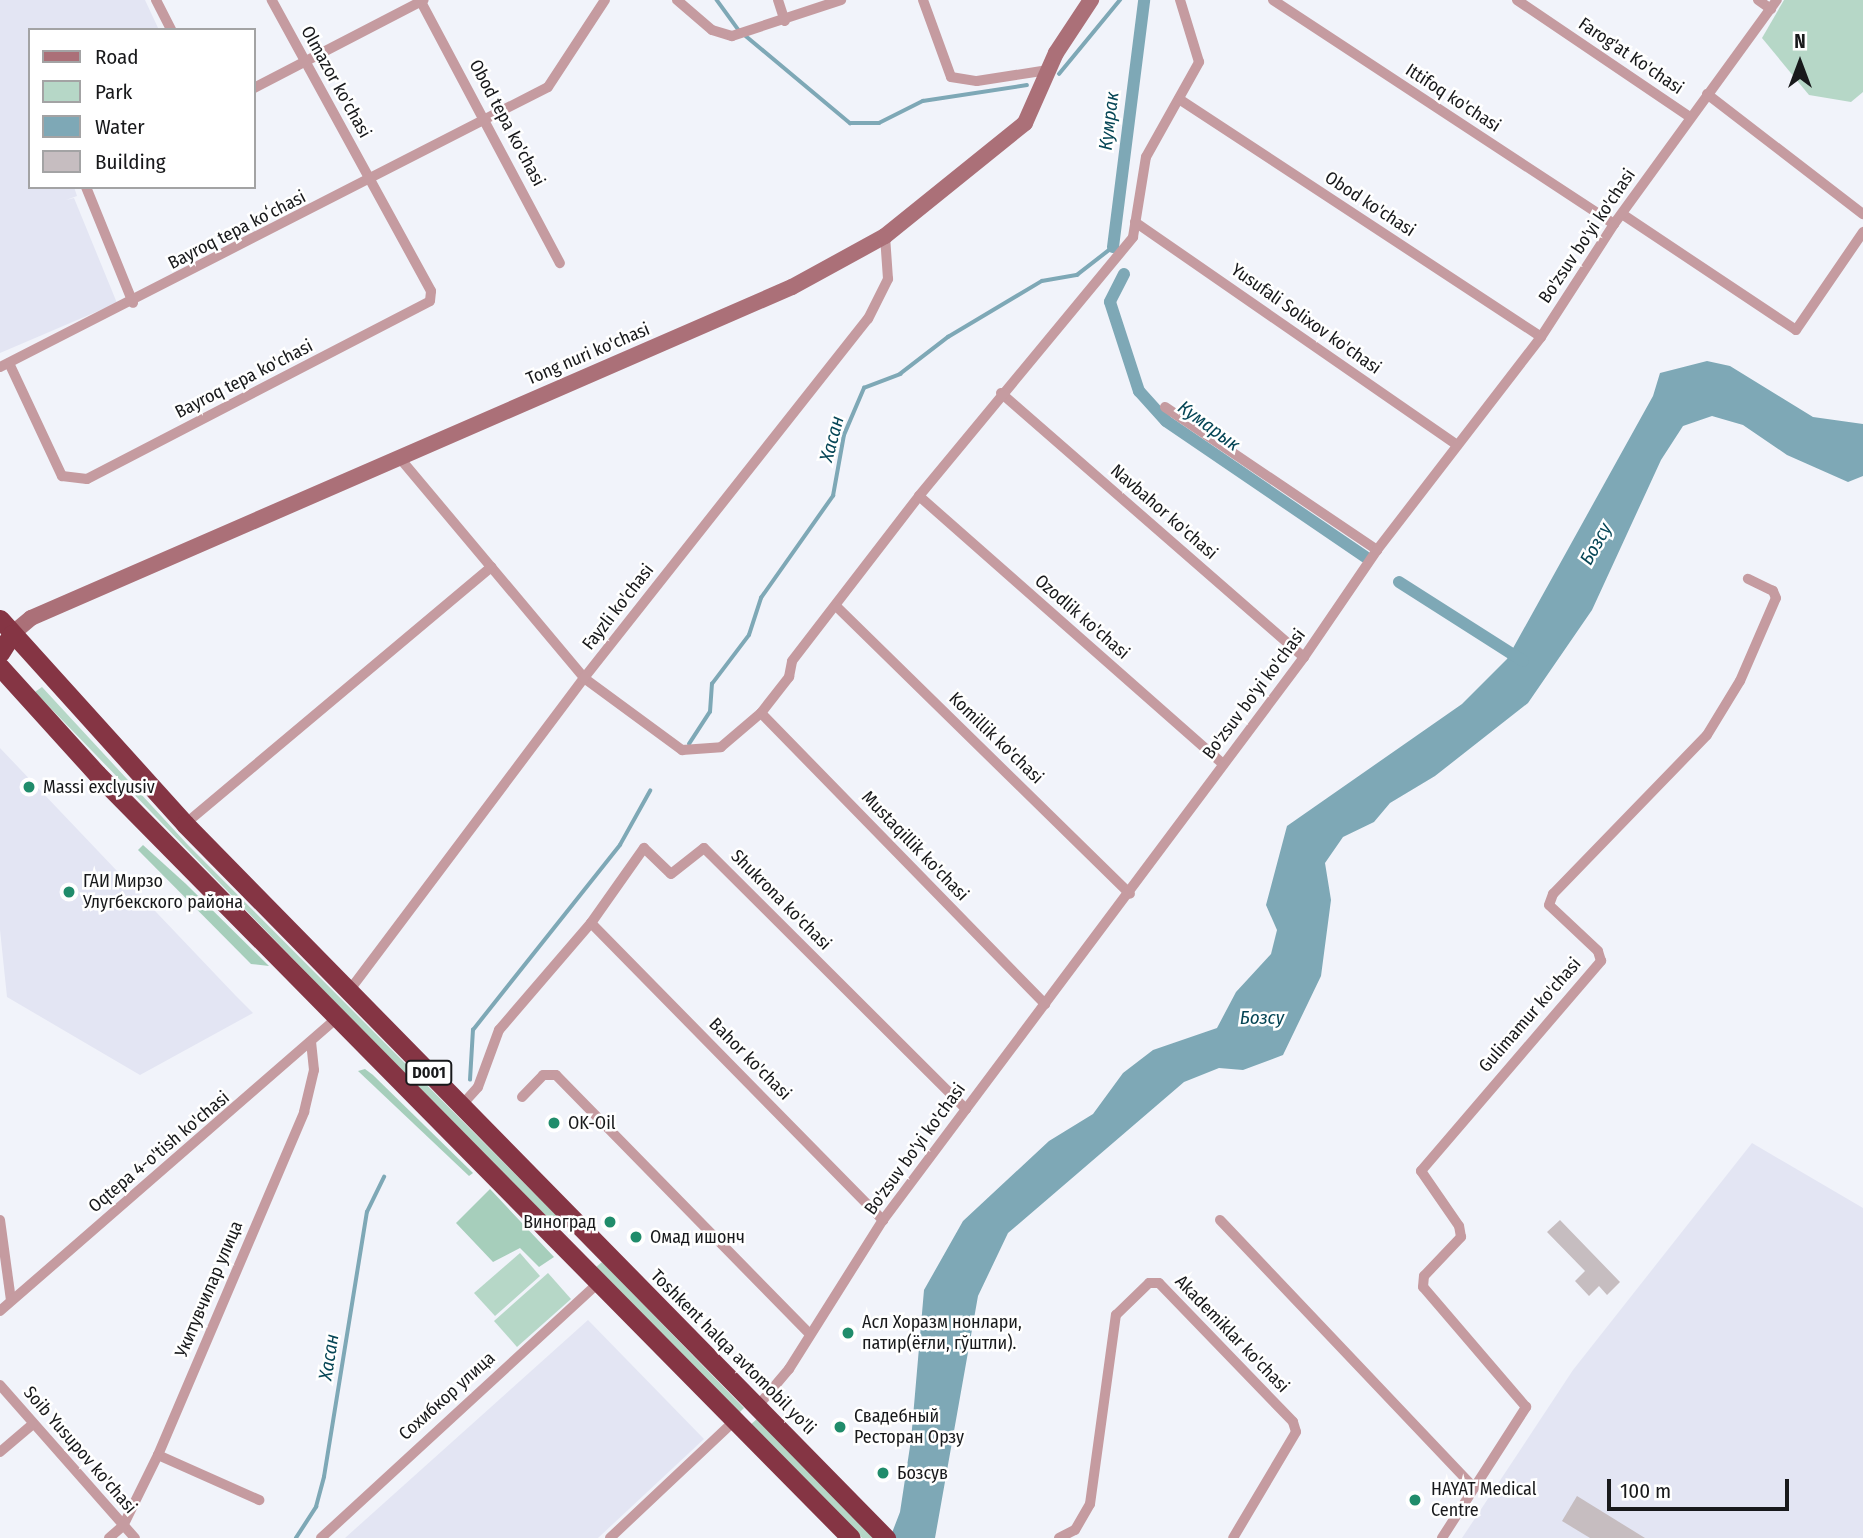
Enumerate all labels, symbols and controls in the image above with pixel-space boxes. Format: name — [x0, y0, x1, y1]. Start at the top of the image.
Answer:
street label: Farog'at Ko'chasi — [1574, 13, 1688, 99]
street label: Olmazor ko'chasi — [296, 22, 376, 142]
legend — [28, 28, 256, 189]
north arrow — [1765, 28, 1835, 98]
text: N — [1794, 30, 1806, 53]
text: Road — [95, 44, 139, 70]
street label: Obod tepa ko'chasi — [465, 56, 549, 190]
street label: Ittifoq ko'chasi — [1402, 59, 1504, 137]
text: Park — [95, 79, 132, 105]
water label: Кумрак — [1094, 90, 1124, 152]
text: Water — [95, 114, 145, 140]
text: Building — [95, 149, 166, 175]
street label: Bo'zsuv bo'yi ko'chasi — [1534, 165, 1640, 307]
street label: Obod ko'chasi — [1321, 167, 1419, 241]
street label: Bayroq tepa koʻchasi — [165, 186, 309, 274]
street label: Yusufali Solixov ko'chasi — [1227, 259, 1385, 379]
street label: Tong nuri ko'chasi — [523, 318, 653, 390]
street label: Bayroq tepa ko'chasi — [172, 335, 316, 423]
water label: Кумарык — [1173, 396, 1245, 456]
water label: Хасан — [815, 414, 849, 464]
street label: Navbahor ko'chasi — [1106, 460, 1222, 564]
water label: Бозсу — [1575, 519, 1617, 569]
street label: Fayzli ko'chasi — [578, 560, 658, 654]
street label: Ozodlik ko'chasi — [1030, 570, 1134, 664]
street label: Bo'zsuv bo'yi ko'chasi — [1198, 625, 1310, 763]
street label: Komillik ko'chasi — [944, 688, 1048, 788]
place label: Massi exclyusiv — [43, 776, 155, 798]
marker: Massi exclyusiv — [21, 779, 37, 795]
street label: Mustaqillik ko'chasi — [857, 787, 973, 905]
street label: Shukrona ko'chasi — [726, 845, 836, 955]
place label: ГАИ Мирзо Улугбекского района — [83, 871, 243, 914]
marker: ГАИ Мирзо Улугбекского района — [61, 884, 77, 900]
street label: Gulimamur ko'chasi — [1474, 953, 1586, 1077]
water label: Бозсу — [1240, 1007, 1284, 1029]
street label: Bahor ko'chasi — [704, 1013, 796, 1105]
road number: D001 — [404, 1060, 453, 1086]
street label: Bo'zsuv bo'yi ko'chasi — [860, 1079, 970, 1219]
street label: Oqtepa 4-o'tish ko'chasi — [84, 1087, 234, 1217]
place label: OK-Oil — [568, 1112, 615, 1134]
marker: OK-Oil — [546, 1115, 562, 1131]
place label: Виноград — [523, 1211, 596, 1233]
marker: Виноград — [602, 1214, 618, 1230]
street label: Укитувчилар улица — [171, 1218, 247, 1360]
place label: Омад ишонч — [650, 1226, 745, 1248]
marker: Омад ишонч — [628, 1229, 644, 1245]
street label: Toshkent halqa avtomobil yo'li — [646, 1265, 820, 1439]
street label: Akademiklar ko'chasi — [1170, 1271, 1294, 1397]
place label: Асл Хоразм нонлари, патир(ёғли, гўштли). — [862, 1312, 1022, 1354]
marker: Асл Хоразм нонлари, патир(ёғли, гўштли). — [840, 1325, 856, 1341]
water label: Хасан — [314, 1332, 344, 1382]
street label: Сохибкор улица — [395, 1347, 499, 1445]
street label: Soib Yusupov ko'chasi — [19, 1382, 141, 1518]
place label: Свадебный Ресторан Орзу — [854, 1406, 964, 1448]
marker: Свадебный Ресторан Орзу — [832, 1419, 848, 1435]
place label: Бозсув — [897, 1462, 948, 1484]
scale bar — [1611, 1464, 1793, 1508]
marker: Бозсув — [875, 1465, 891, 1481]
text: 100 m — [1620, 1478, 1671, 1504]
place label: HAYAT Medical Centre — [1431, 1479, 1536, 1522]
marker: HAYAT Medical Centre — [1405, 1490, 1425, 1510]

